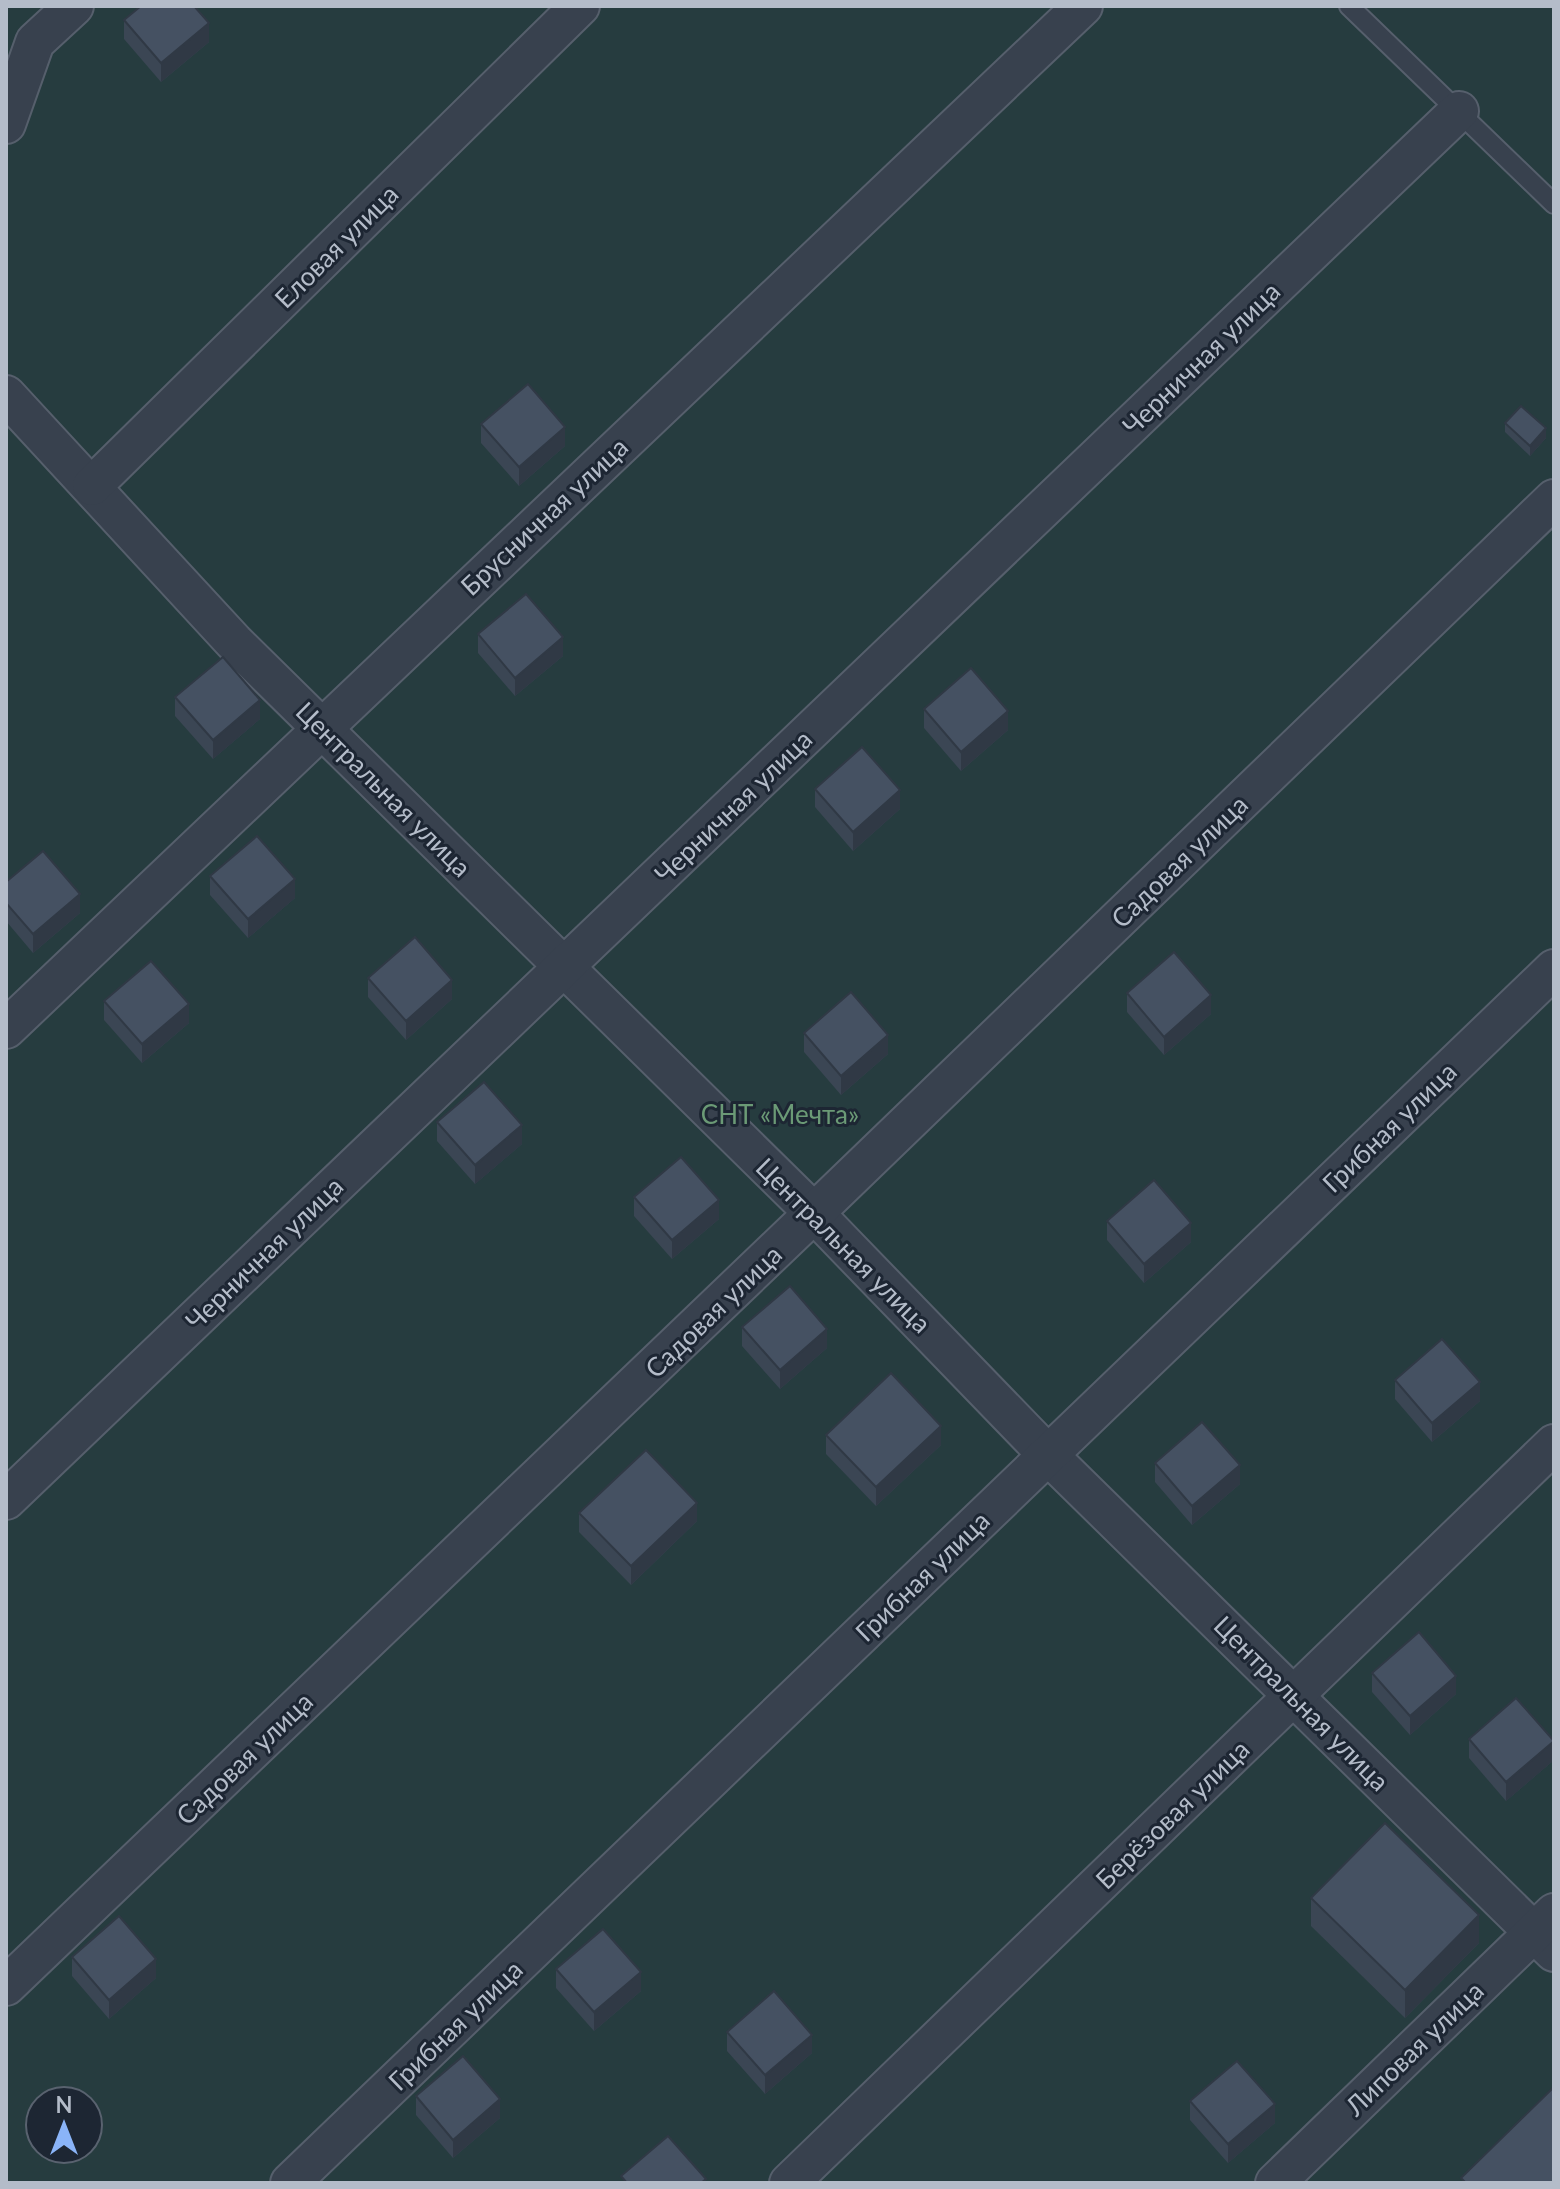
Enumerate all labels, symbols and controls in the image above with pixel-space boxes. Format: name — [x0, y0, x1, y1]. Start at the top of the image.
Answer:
street label: Еловая улица — [268, 178, 404, 314]
street label: Черничная улица — [1116, 275, 1286, 441]
street label: Брусничная улица — [454, 430, 634, 602]
street label: Центральная улица — [290, 695, 478, 883]
street label: Черничная улица — [648, 723, 818, 889]
street label: Садовая улица — [1104, 788, 1254, 934]
street label: Грибная улица — [1315, 1055, 1463, 1199]
park label: СНТ «Мечта» — [701, 1098, 859, 1130]
street label: Центральная улица — [750, 1151, 938, 1339]
street label: Черничная улица — [179, 1170, 349, 1336]
street label: Садовая улица — [638, 1238, 788, 1384]
street label: Грибная улица — [848, 1504, 996, 1648]
street label: Центральная улица — [1208, 1609, 1396, 1797]
street label: Садовая улица — [169, 1685, 319, 1831]
street label: Берёзовая улица — [1089, 1733, 1255, 1895]
street label: Грибная улица — [381, 1953, 529, 2097]
street label: Липовая улица — [1338, 1974, 1490, 2122]
north arrow — [24, 2085, 104, 2165]
text: N — [56, 2091, 72, 2118]

